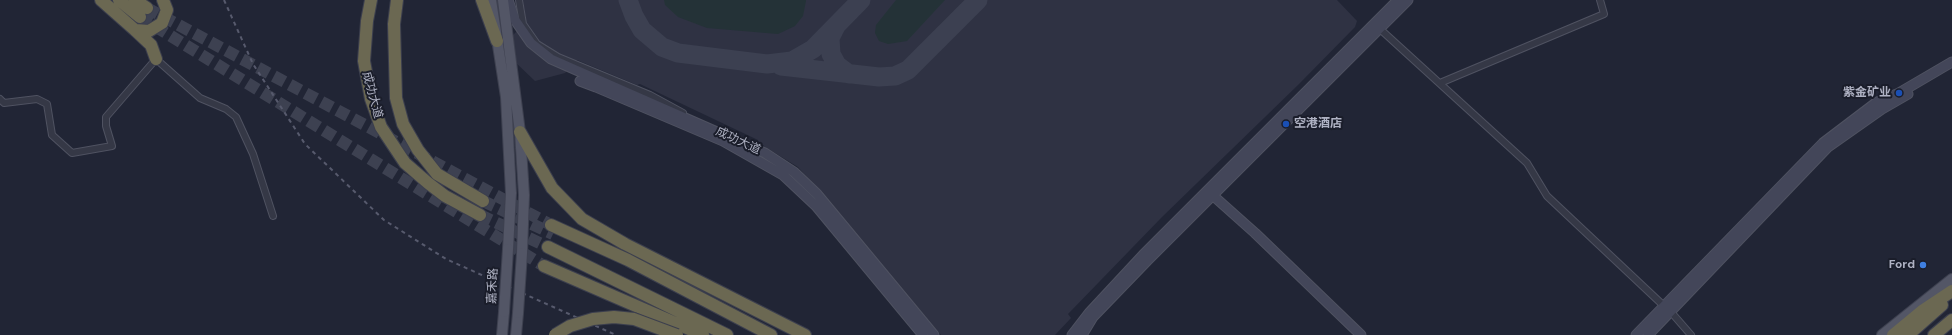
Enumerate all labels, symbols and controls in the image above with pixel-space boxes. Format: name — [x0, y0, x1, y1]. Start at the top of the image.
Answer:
street label: 成功大道 — [359, 70, 385, 120]
place label: 紫金矿业 — [1843, 86, 1891, 100]
marker: 紫金矿业 — [1894, 88, 1904, 98]
place label: 空港酒店 — [1294, 117, 1342, 131]
marker: 空港酒店 — [1281, 119, 1291, 129]
street label: 成功大道 — [713, 124, 763, 158]
place label: Ford — [1889, 258, 1915, 272]
marker: Ford — [1918, 260, 1928, 270]
street label: 嘉禾路 — [485, 268, 501, 304]

